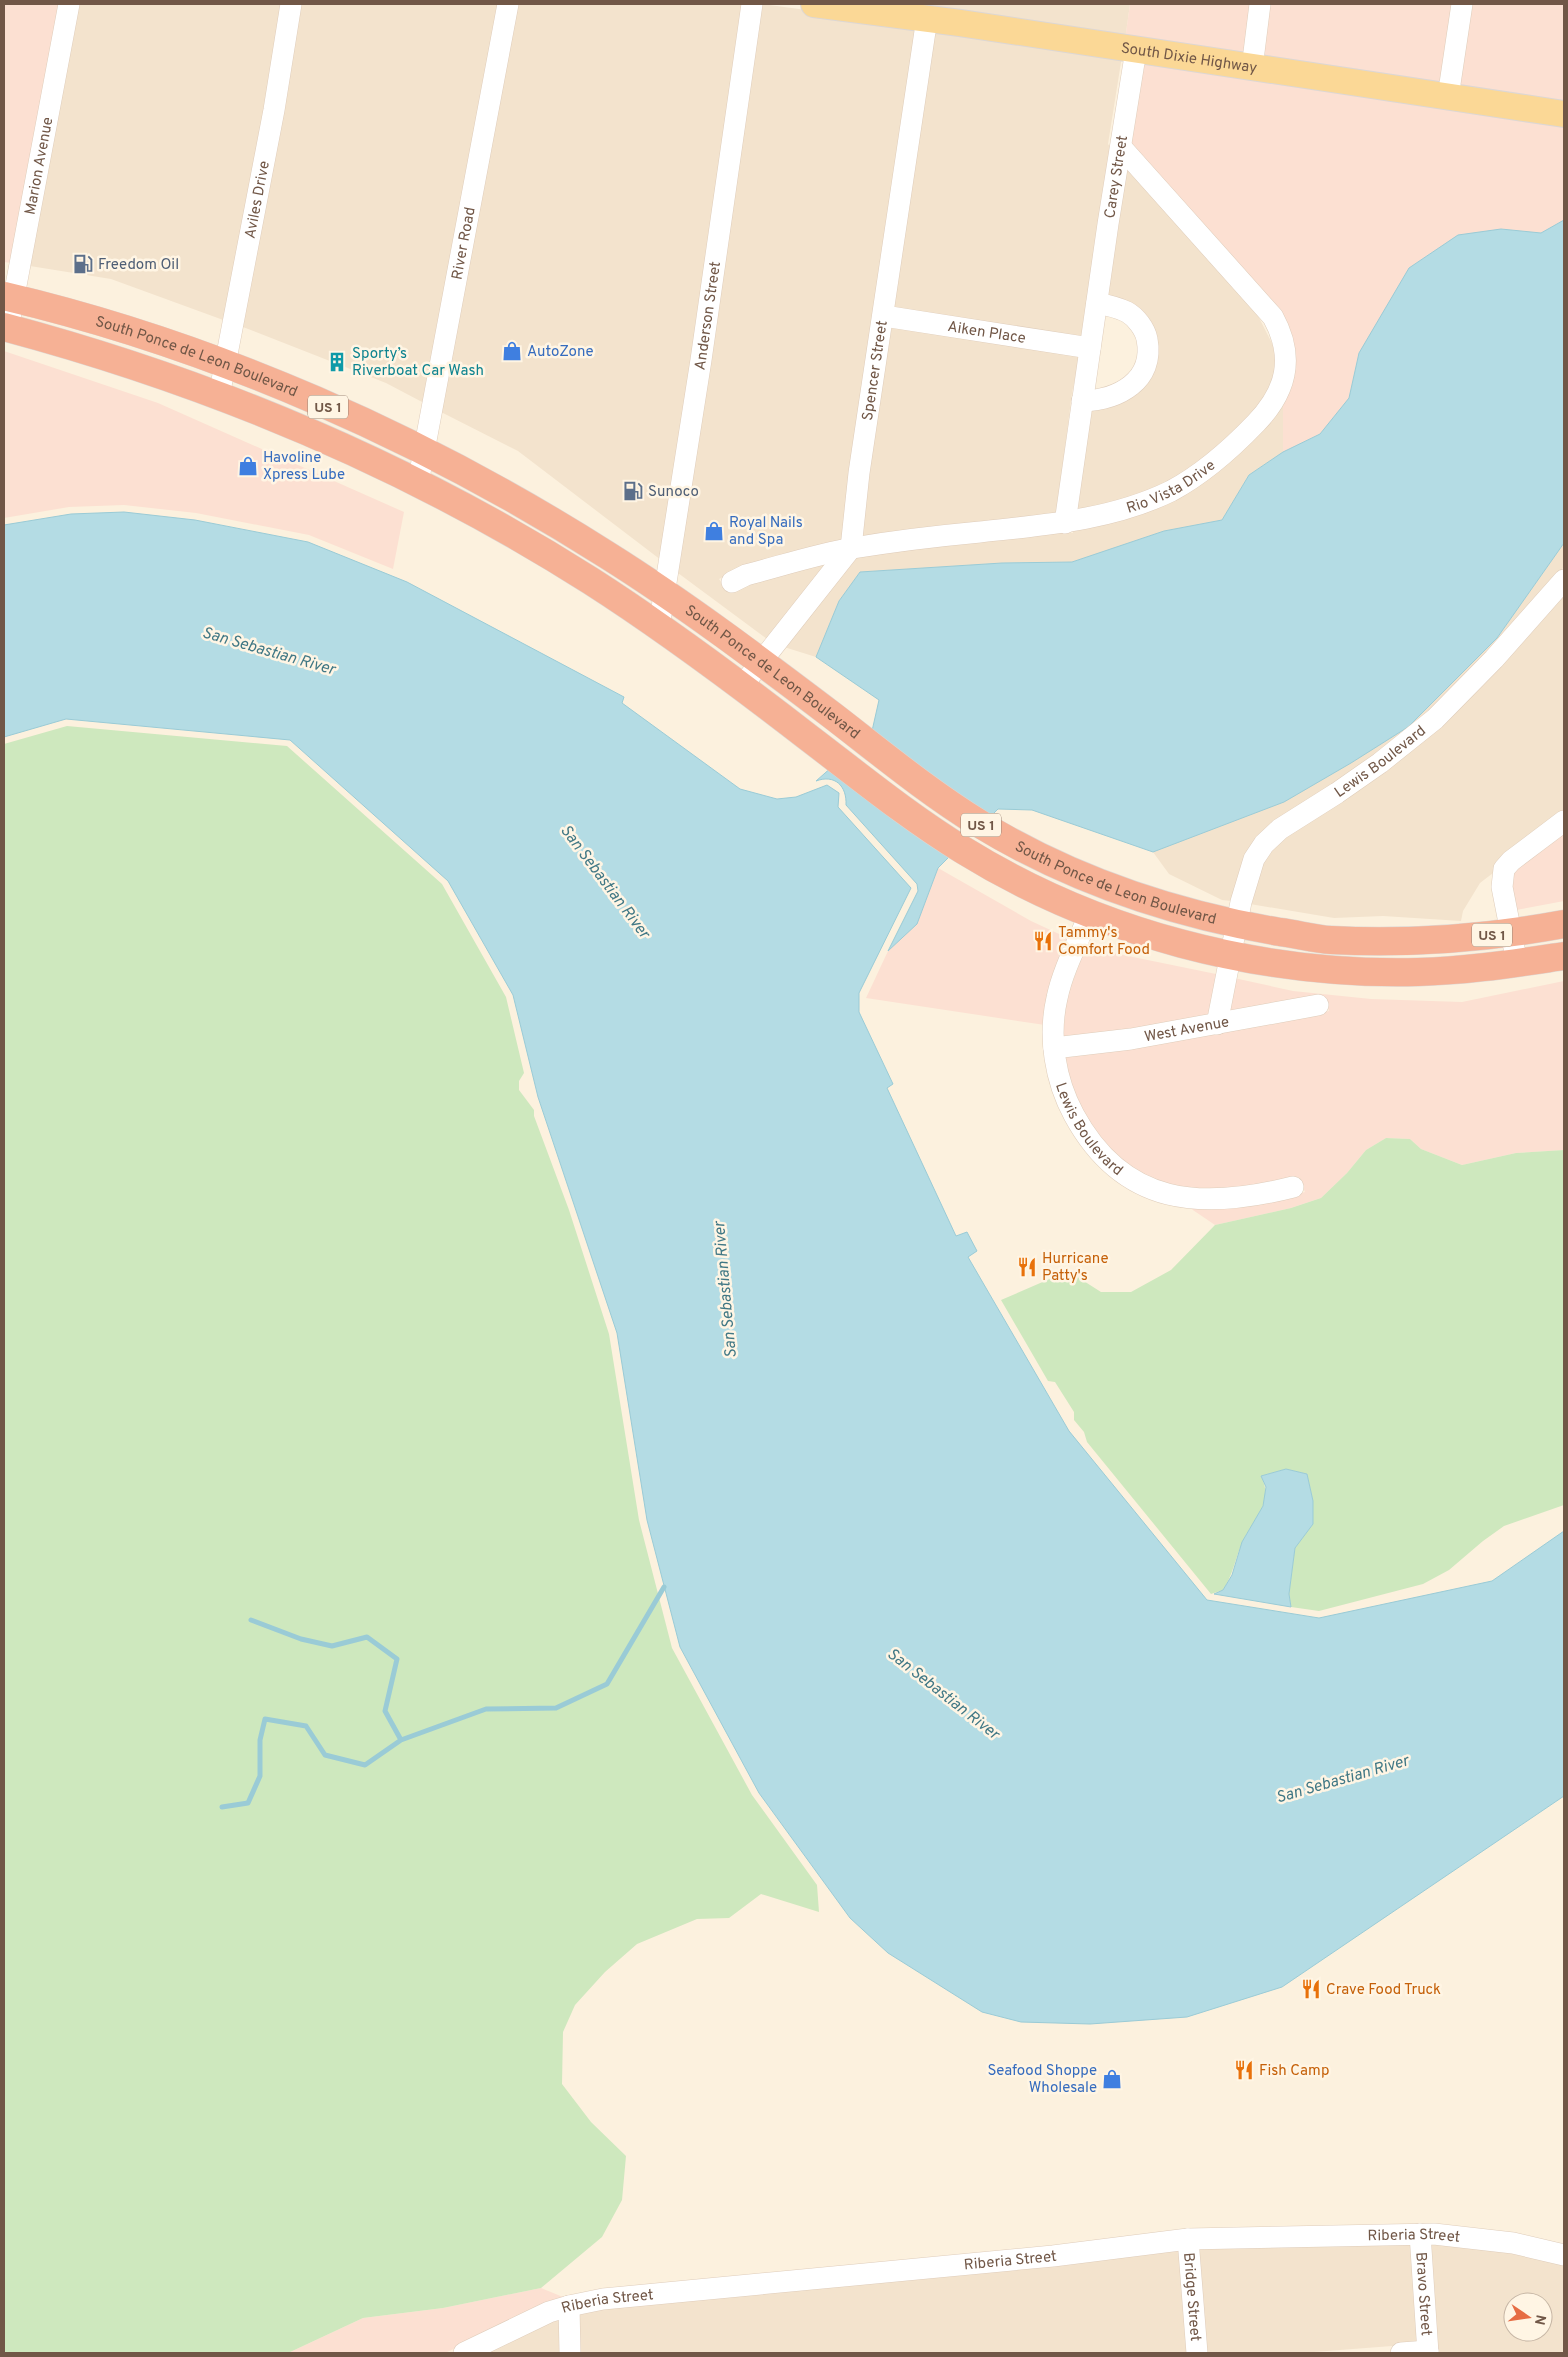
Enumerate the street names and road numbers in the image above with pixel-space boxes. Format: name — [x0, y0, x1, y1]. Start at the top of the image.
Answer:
street label: South Dixie Highway — [1120, 39, 1258, 79]
street label: Marion Avenue — [21, 116, 59, 217]
street label: Carey Street — [1101, 134, 1133, 220]
street label: Aviles Drive — [241, 159, 275, 240]
street label: River Road — [448, 205, 481, 281]
street label: Anderson Street — [692, 260, 726, 372]
street label: South Ponce de Leon Boulevard — [93, 313, 300, 402]
street label: Aiken Place — [946, 318, 1027, 349]
street label: Spencer Street — [859, 319, 893, 422]
road number: US 1 — [308, 396, 348, 418]
street label: Rio Vista Drive — [1124, 457, 1220, 519]
street label: South Ponce de Leon Boulevard — [680, 602, 863, 744]
street label: Lewis Boulevard — [1331, 722, 1430, 803]
road number: US 1 — [961, 814, 1001, 836]
street label: South Ponce de Leon Boulevard — [1011, 838, 1218, 930]
road number: US 1 — [1472, 924, 1512, 946]
street label: West Avenue — [1143, 1013, 1231, 1047]
street label: Lewis Boulevard — [1050, 1080, 1126, 1181]
street label: Riberia Street — [1367, 2226, 1461, 2248]
street label: Riberia Street — [963, 2248, 1058, 2275]
street label: Bravo Street — [1410, 2251, 1435, 2337]
street label: Bridge Street — [1178, 2252, 1204, 2342]
street label: Riberia Street — [559, 2286, 654, 2319]

